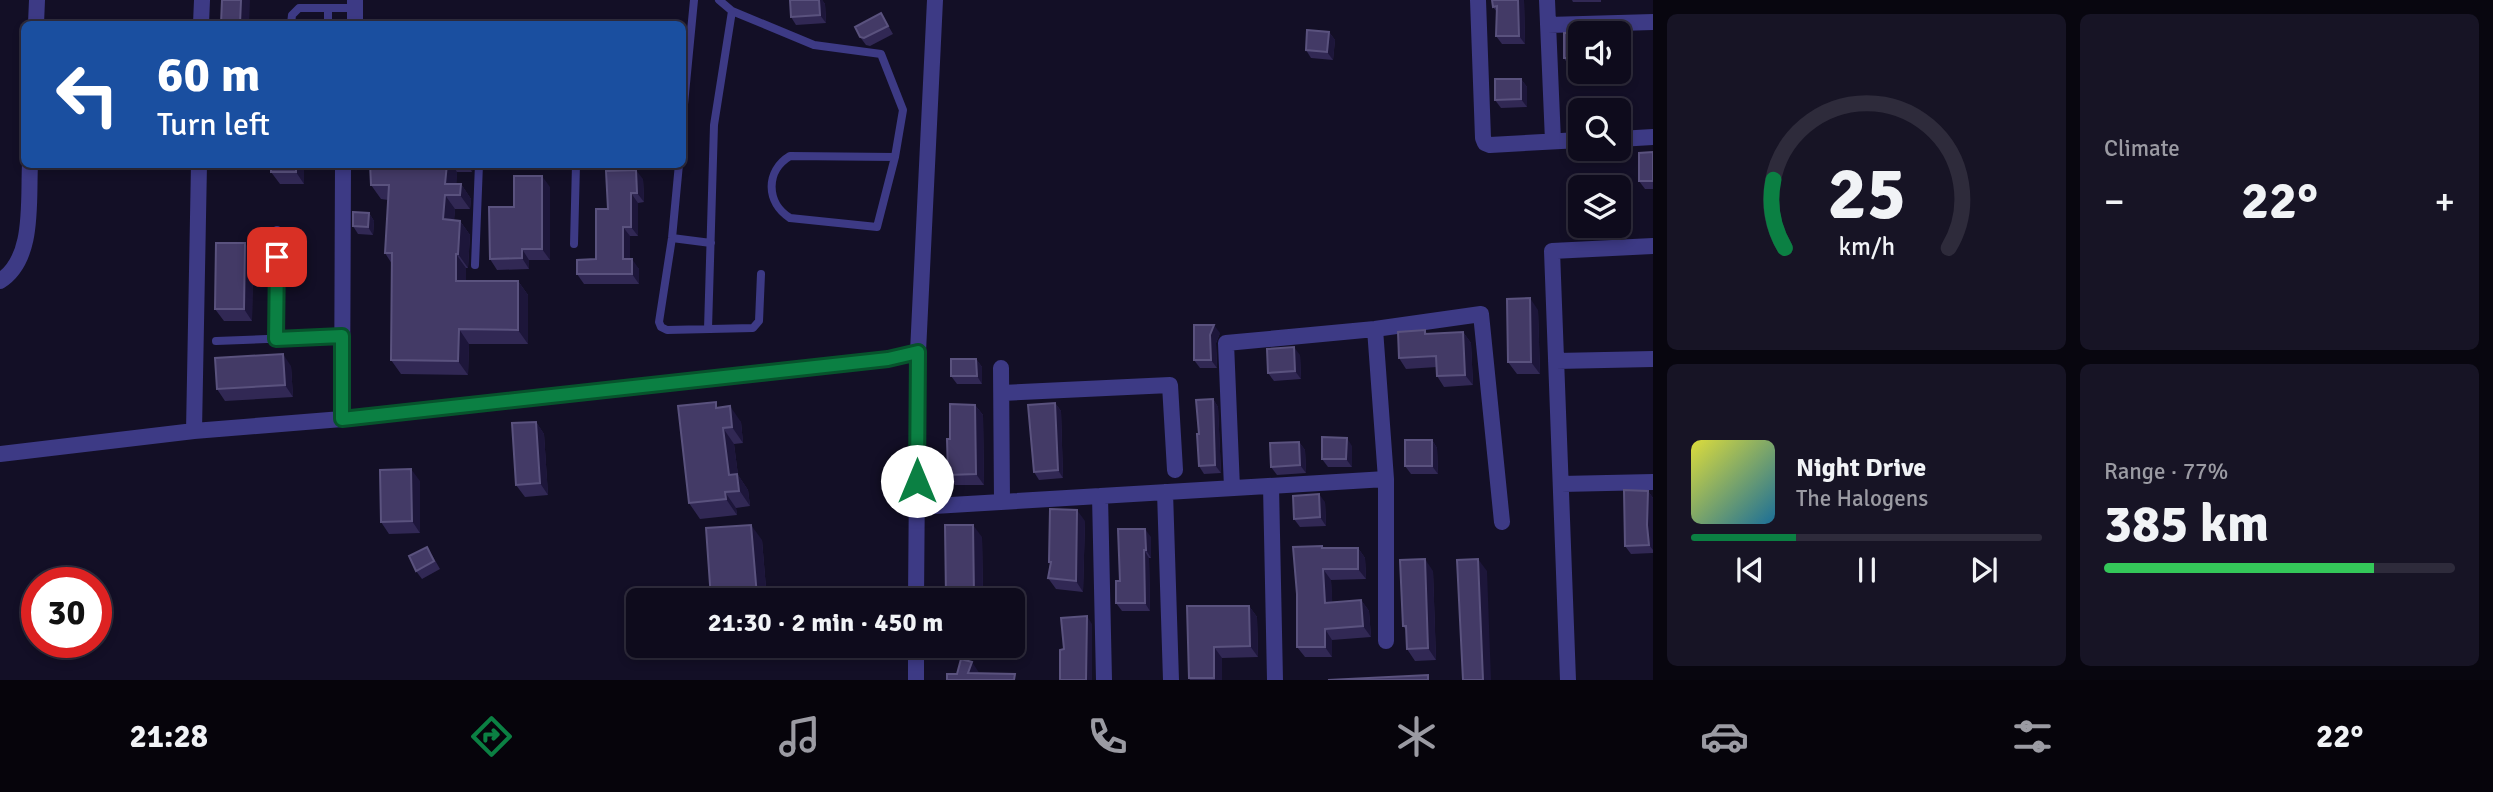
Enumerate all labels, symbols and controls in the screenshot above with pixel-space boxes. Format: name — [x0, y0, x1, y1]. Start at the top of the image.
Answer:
map controls — [1568, 21, 1631, 238]
button: sound — [1568, 21, 1631, 84]
text: 60 m — [157, 45, 260, 105]
icon: left — [42, 49, 133, 140]
button: search — [1568, 98, 1631, 161]
text: Turn left — [157, 105, 270, 144]
text: Climate — [2104, 134, 2180, 163]
text: 25 — [1827, 150, 1906, 239]
text: 22° — [2241, 169, 2318, 233]
button: layers — [1568, 175, 1631, 238]
text: − — [2104, 178, 2125, 225]
text: + — [2434, 178, 2455, 225]
pin — [247, 227, 307, 287]
text: km/h — [1838, 231, 1895, 262]
icon: arrive — [258, 238, 296, 276]
position arrow — [880, 444, 954, 518]
text: Night Drive — [1796, 452, 1926, 484]
text: Range · 77% — [2104, 457, 2228, 486]
text: The Halogens — [1796, 484, 1928, 513]
text: 385 km — [2104, 492, 2269, 556]
icon: previous — [1731, 551, 1769, 589]
icon: pause — [1848, 551, 1886, 589]
icon: next — [1965, 551, 2003, 589]
speed limit sign: 30 — [21, 567, 112, 658]
text: 21:30 · 2 min · 450 m — [708, 607, 943, 639]
icon: directions — [467, 712, 516, 761]
icon: music — [775, 712, 824, 761]
icon: phone — [1083, 712, 1132, 761]
icon: climate — [1392, 712, 1441, 761]
icon: car — [1700, 712, 1749, 761]
icon: filters — [2008, 712, 2057, 761]
text: 21:28 — [130, 717, 208, 756]
text: 22° — [2316, 717, 2363, 756]

